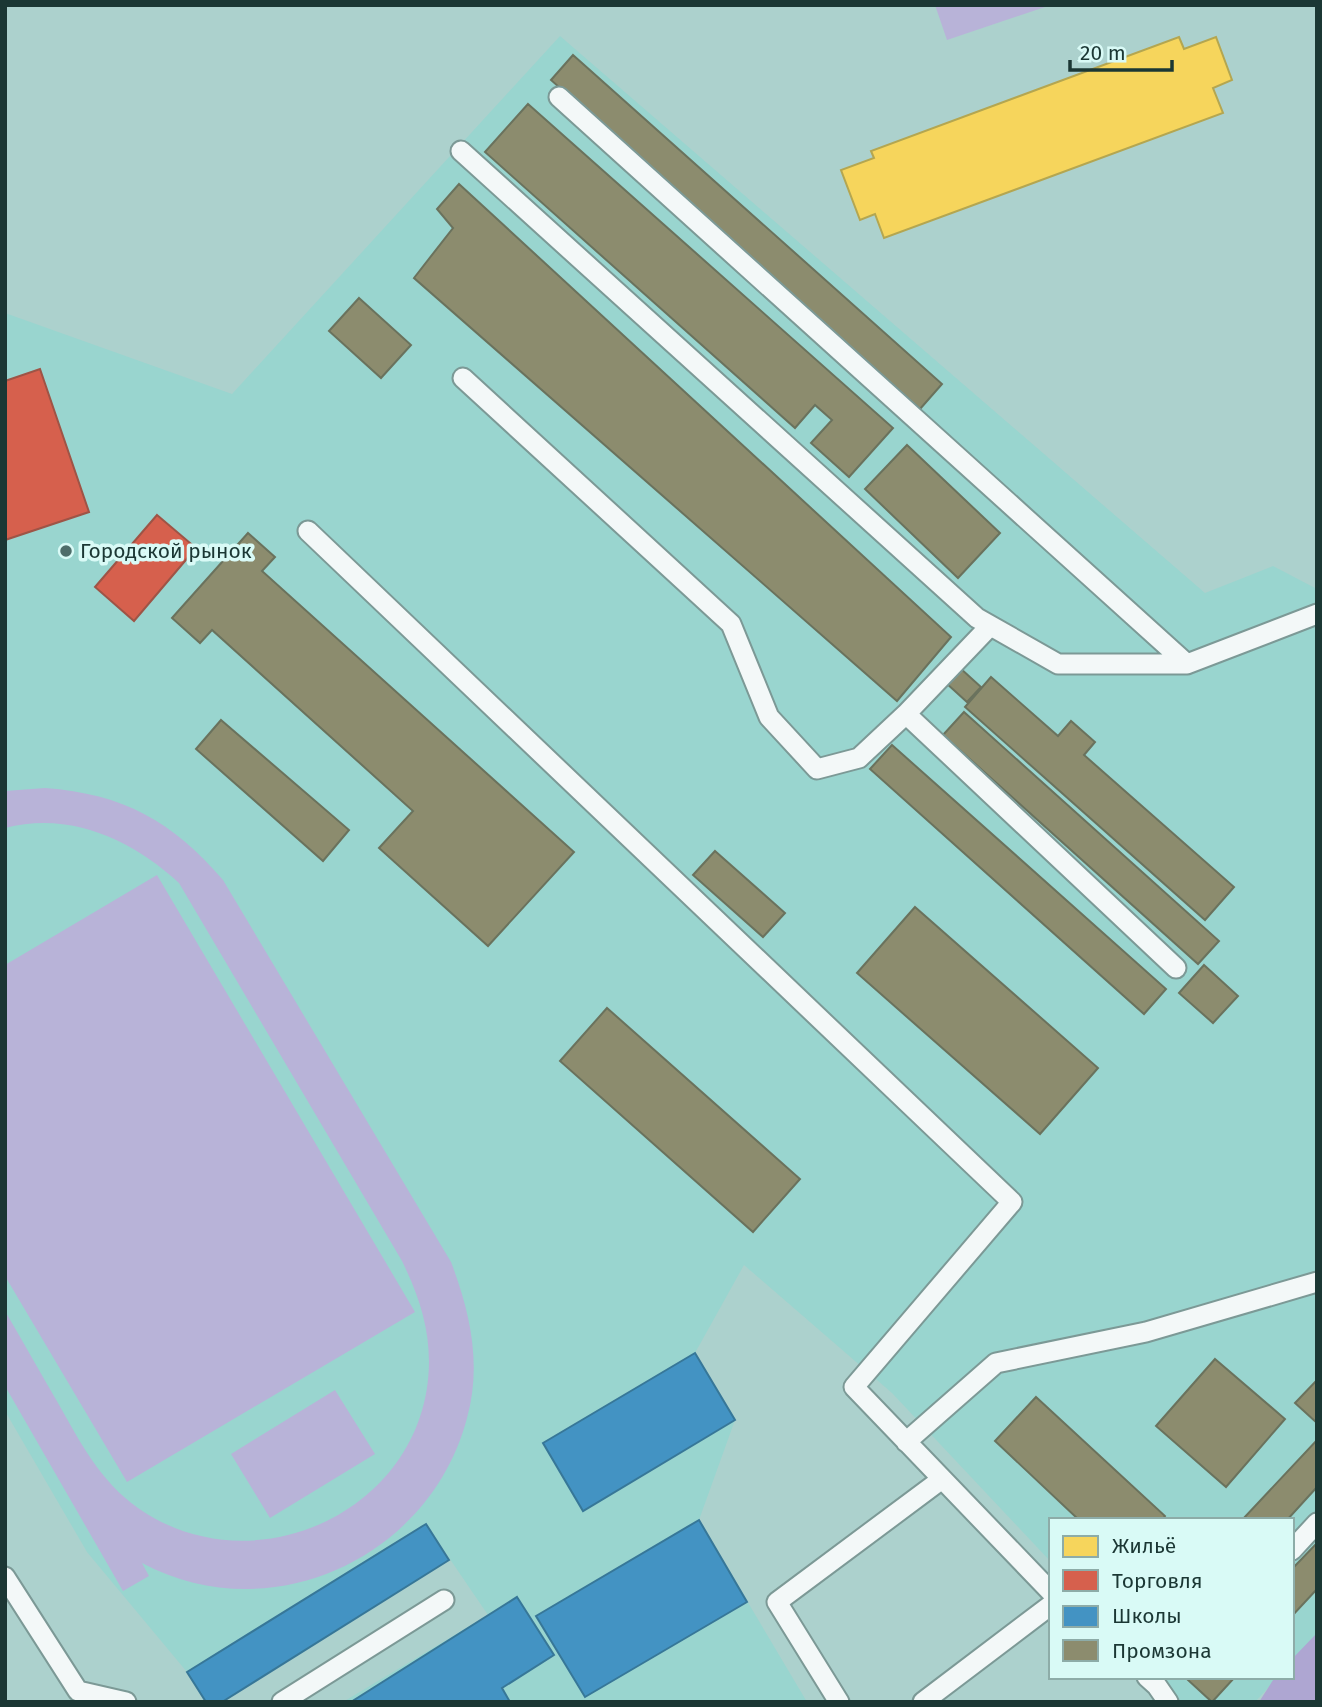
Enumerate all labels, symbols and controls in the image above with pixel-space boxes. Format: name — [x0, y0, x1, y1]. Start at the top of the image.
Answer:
scale bar — [1070, 28, 1172, 72]
text: 20 m — [1080, 40, 1126, 66]
place label: Городской рынок — [80, 538, 252, 564]
marker: Городской рынок — [58, 543, 74, 559]
legend — [1049, 1518, 1294, 1679]
text: Жильё — [1112, 1533, 1176, 1559]
text: Торговля — [1112, 1568, 1203, 1594]
text: Школы — [1112, 1603, 1182, 1629]
text: Промзона — [1112, 1638, 1212, 1664]

